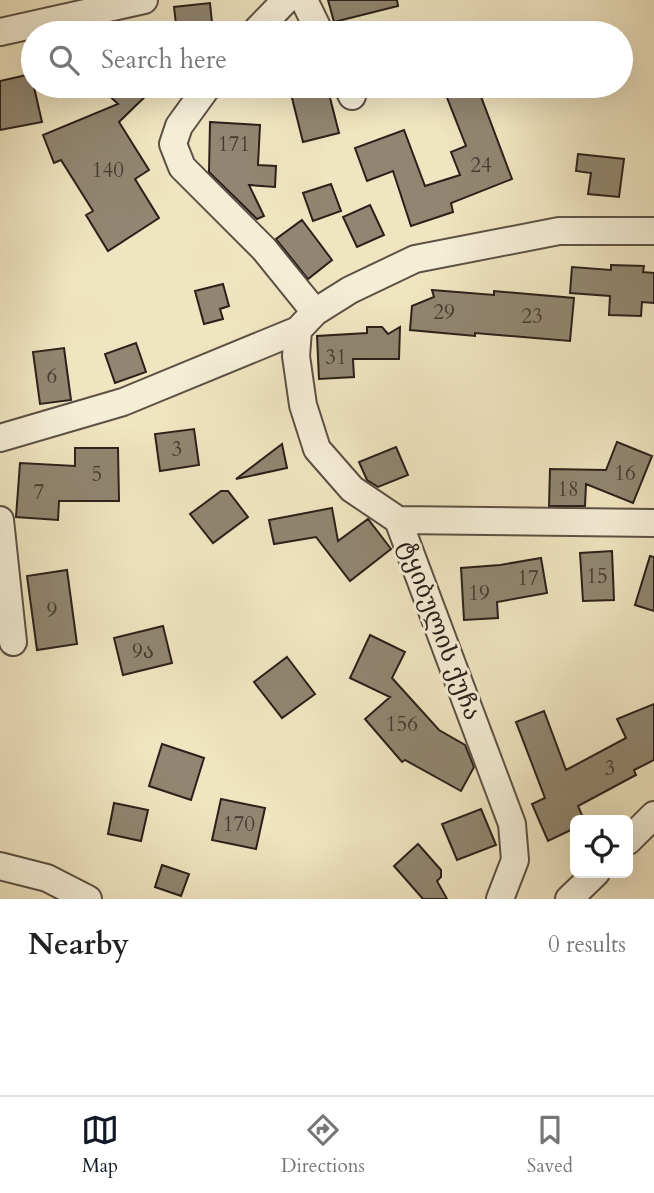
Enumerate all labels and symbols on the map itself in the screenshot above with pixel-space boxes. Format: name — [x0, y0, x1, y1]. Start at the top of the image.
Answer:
house number: 171 — [218, 130, 250, 159]
house number: 24 — [470, 151, 492, 180]
house number: 140 — [92, 156, 124, 185]
house number: 29 — [433, 298, 455, 327]
house number: 23 — [521, 302, 543, 331]
house number: 31 — [325, 343, 347, 372]
house number: 6 — [47, 362, 57, 391]
house number: 3 — [172, 435, 182, 464]
house number: 16 — [614, 459, 636, 488]
house number: 5 — [92, 460, 102, 489]
house number: 18 — [557, 475, 579, 504]
house number: 7 — [34, 478, 45, 507]
street label: ტყიბულის ქუჩა — [390, 536, 489, 725]
house number: 15 — [586, 562, 608, 591]
house number: 17 — [517, 564, 539, 593]
house number: 19 — [468, 579, 490, 608]
house number: 9 — [47, 596, 58, 625]
house number: 9ა — [132, 637, 154, 666]
house number: 156 — [386, 710, 418, 739]
house number: 3 — [605, 754, 615, 783]
house number: 170 — [223, 810, 255, 839]

